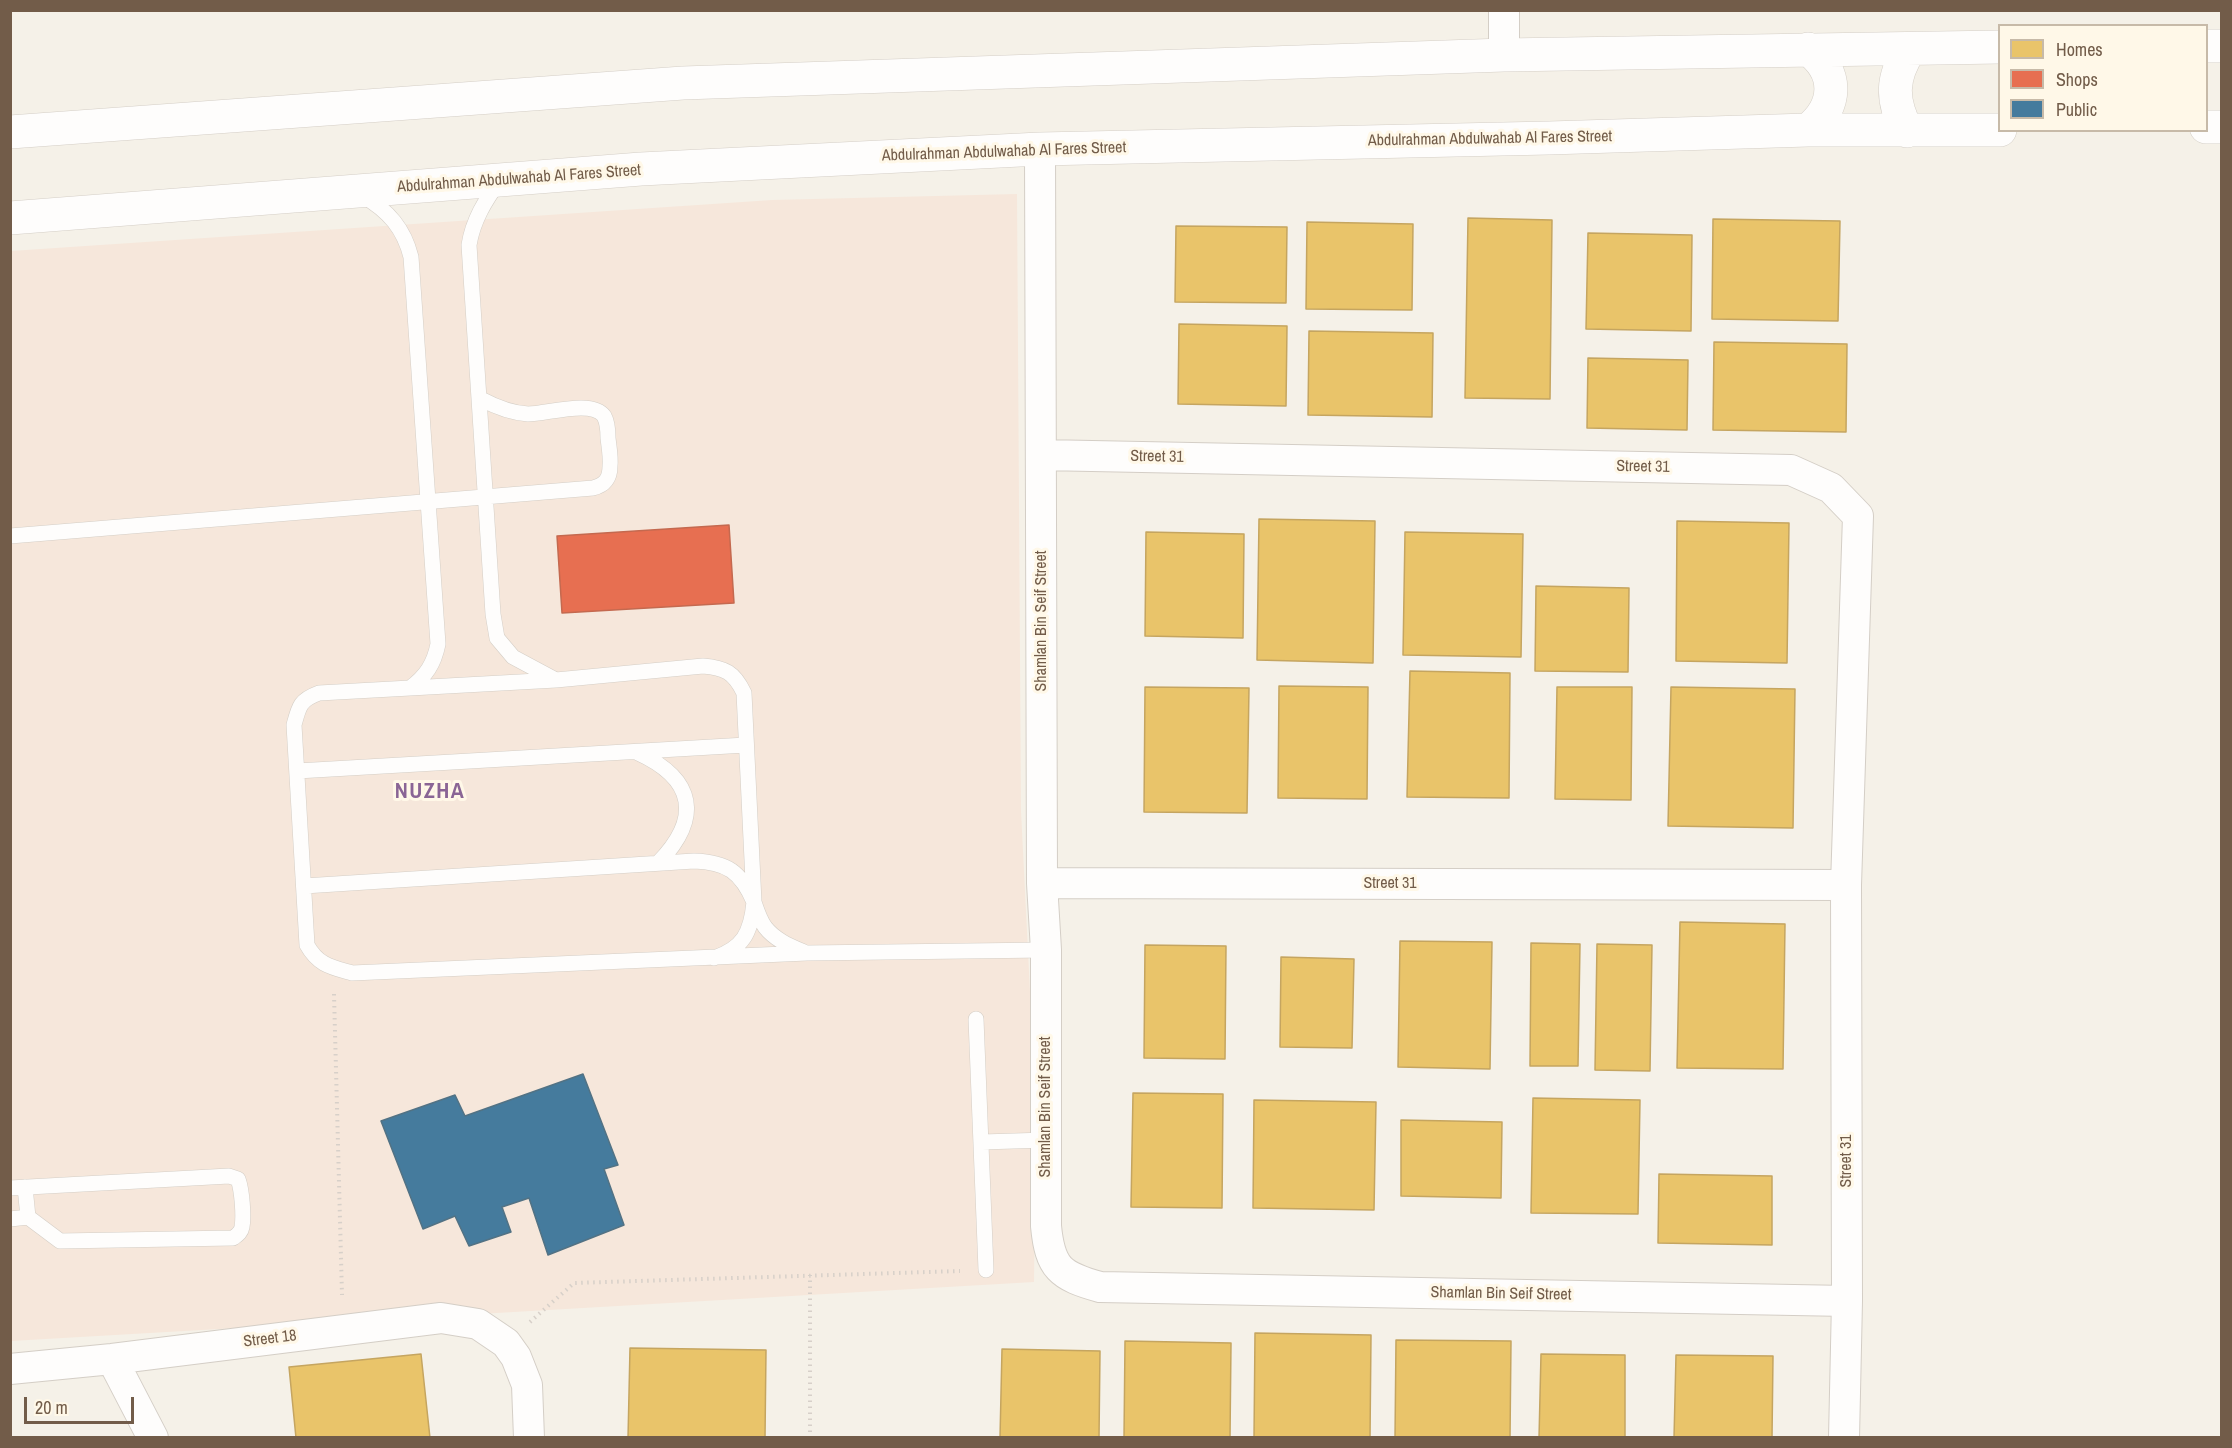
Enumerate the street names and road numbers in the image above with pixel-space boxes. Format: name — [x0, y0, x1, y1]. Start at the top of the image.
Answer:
street label: Abdulrahman Abdulwahab Al Fares Street — [1368, 127, 1612, 151]
street label: Abdulrahman Abdulwahab Al Fares Street — [882, 138, 1126, 166]
street label: Abdulrahman Abdulwahab Al Fares Street — [396, 161, 642, 197]
street label: Street 31 — [1130, 447, 1184, 467]
street label: Street 31 — [1616, 457, 1670, 477]
street label: Shamlan Bin Seif Street — [1032, 551, 1052, 691]
street label: Street 31 — [1363, 874, 1417, 894]
street label: Shamlan Bin Seif Street — [1036, 1037, 1056, 1177]
street label: Street 31 — [1837, 1134, 1857, 1188]
street label: Shamlan Bin Seif Street — [1430, 1283, 1572, 1305]
street label: Street 18 — [242, 1326, 298, 1352]

